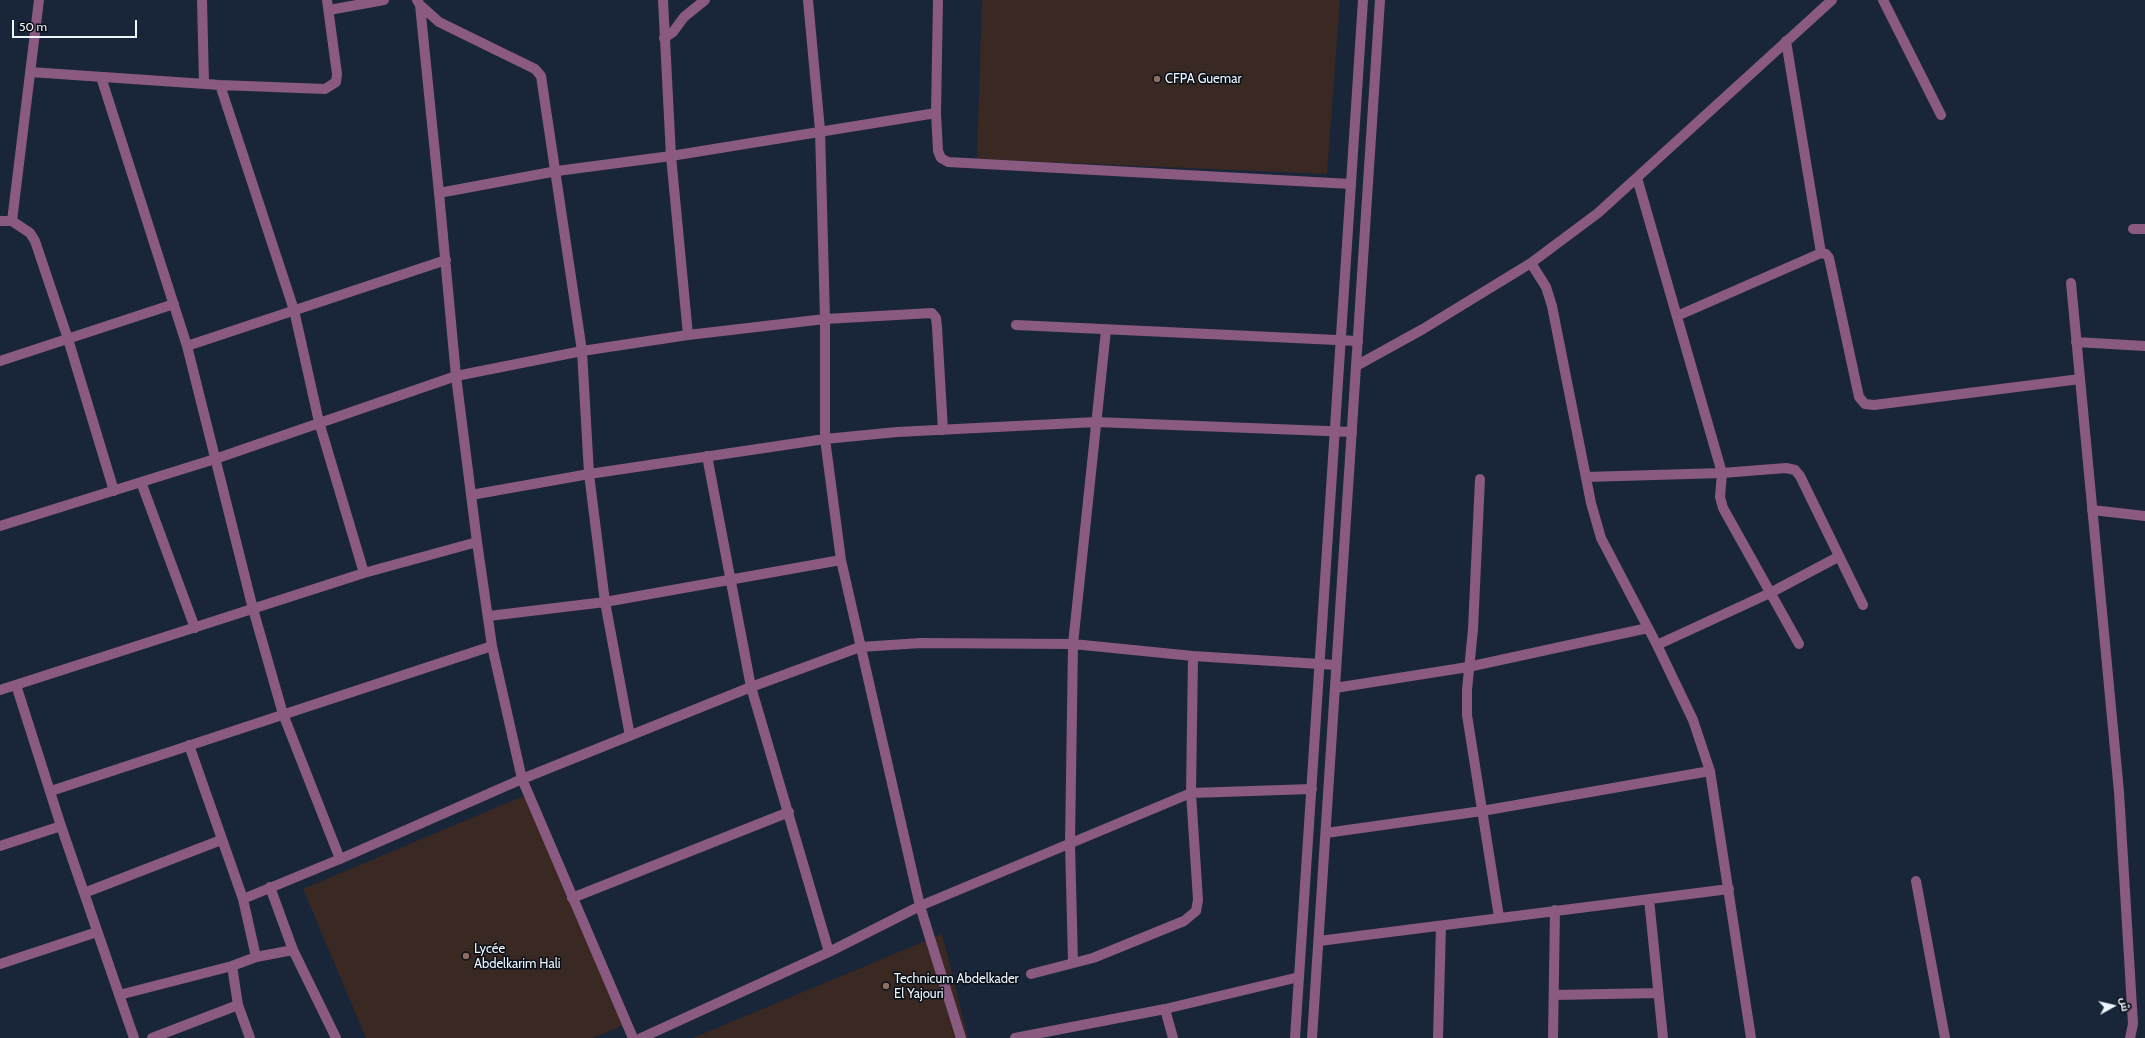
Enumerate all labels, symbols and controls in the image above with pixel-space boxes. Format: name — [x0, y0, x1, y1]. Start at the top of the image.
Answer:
scale bar — [14, 12, 139, 38]
text: 50 m — [19, 19, 47, 34]
place label: CFPA Guemar — [1165, 71, 1242, 87]
marker: CFPA Guemar — [1152, 74, 1162, 84]
place label: Lycée Abdelkarim Hali — [474, 941, 560, 972]
marker: Lycée Abdelkarim Hali — [461, 951, 471, 961]
place label: Technicum Abdelkader El Yajouri — [894, 971, 1019, 1002]
marker: Technicum Abdelkader El Yajouri — [881, 981, 891, 991]
north arrow — [2093, 986, 2133, 1026]
text: ش — [2117, 996, 2133, 1012]

